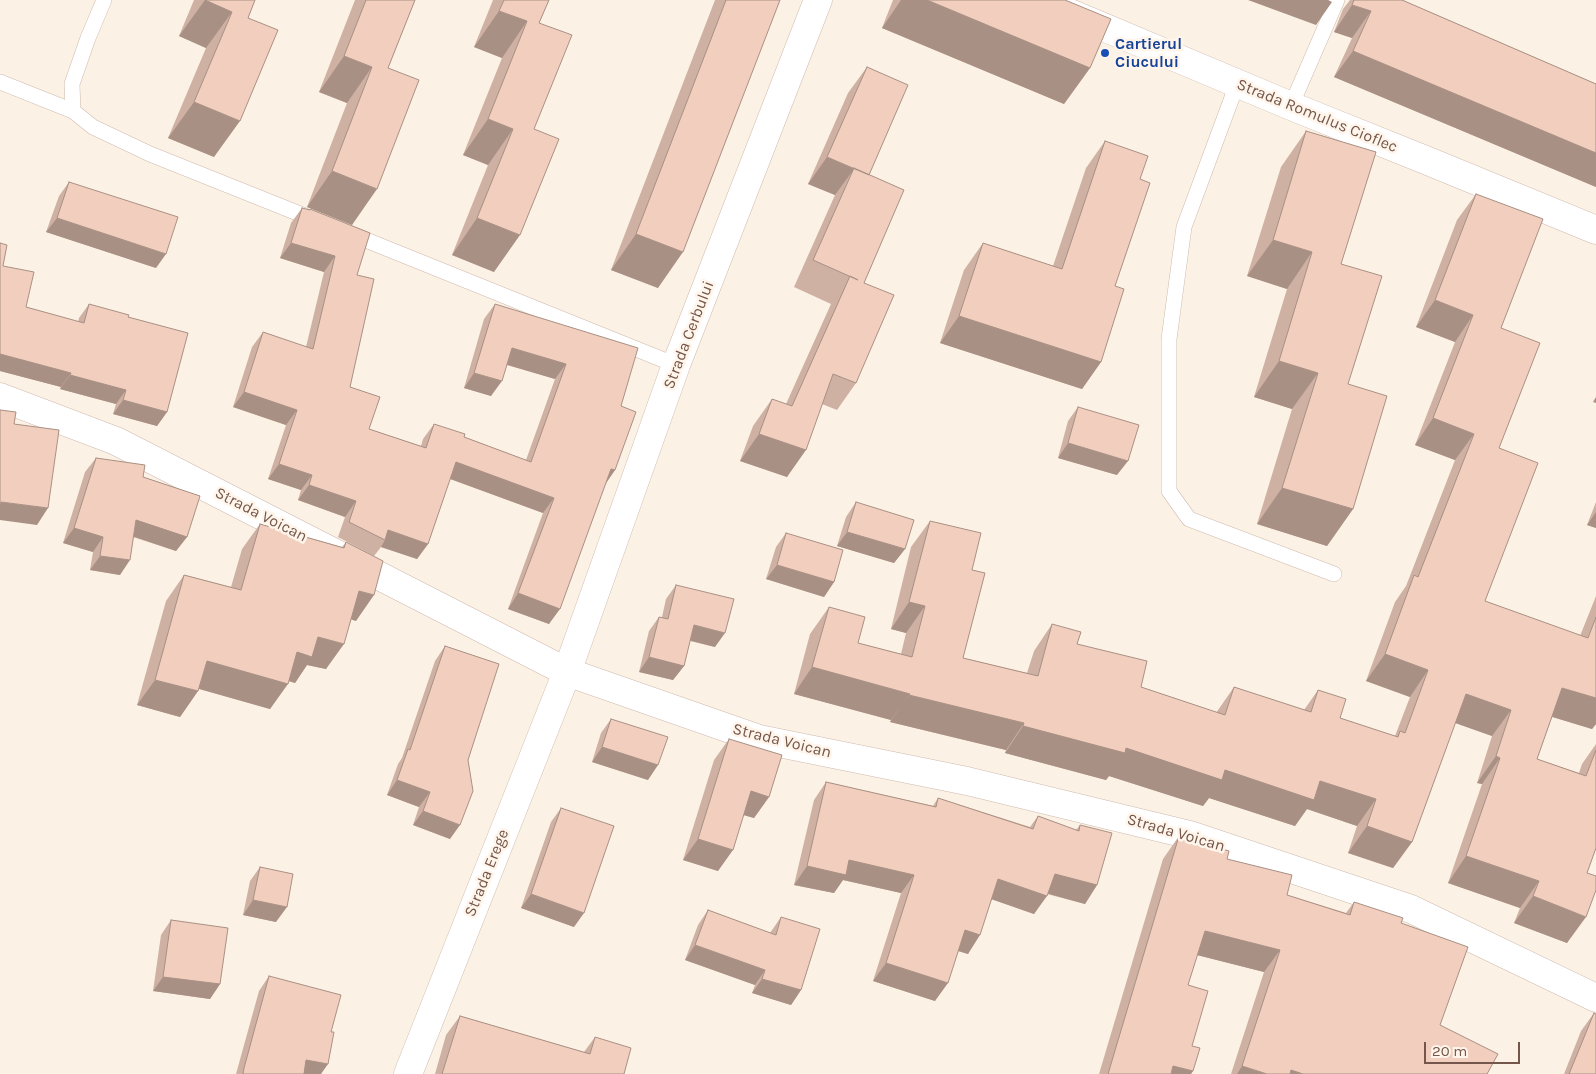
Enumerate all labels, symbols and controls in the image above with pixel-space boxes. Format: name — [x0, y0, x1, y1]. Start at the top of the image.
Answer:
place label: Cartierul Ciucului — [1115, 34, 1182, 72]
marker: Cartierul Ciucului — [1099, 47, 1111, 59]
street label: Strada Romulus Cioflec — [1234, 75, 1400, 157]
street label: Strada Cerbului — [660, 278, 718, 392]
street label: Strada Voican — [212, 483, 310, 547]
street label: Strada Voican — [731, 719, 833, 763]
street label: Strada Voican — [1125, 810, 1227, 856]
street label: Strada Erege — [461, 826, 513, 920]
scale bar — [1426, 1032, 1522, 1064]
text: 20 m — [1432, 1042, 1467, 1060]

